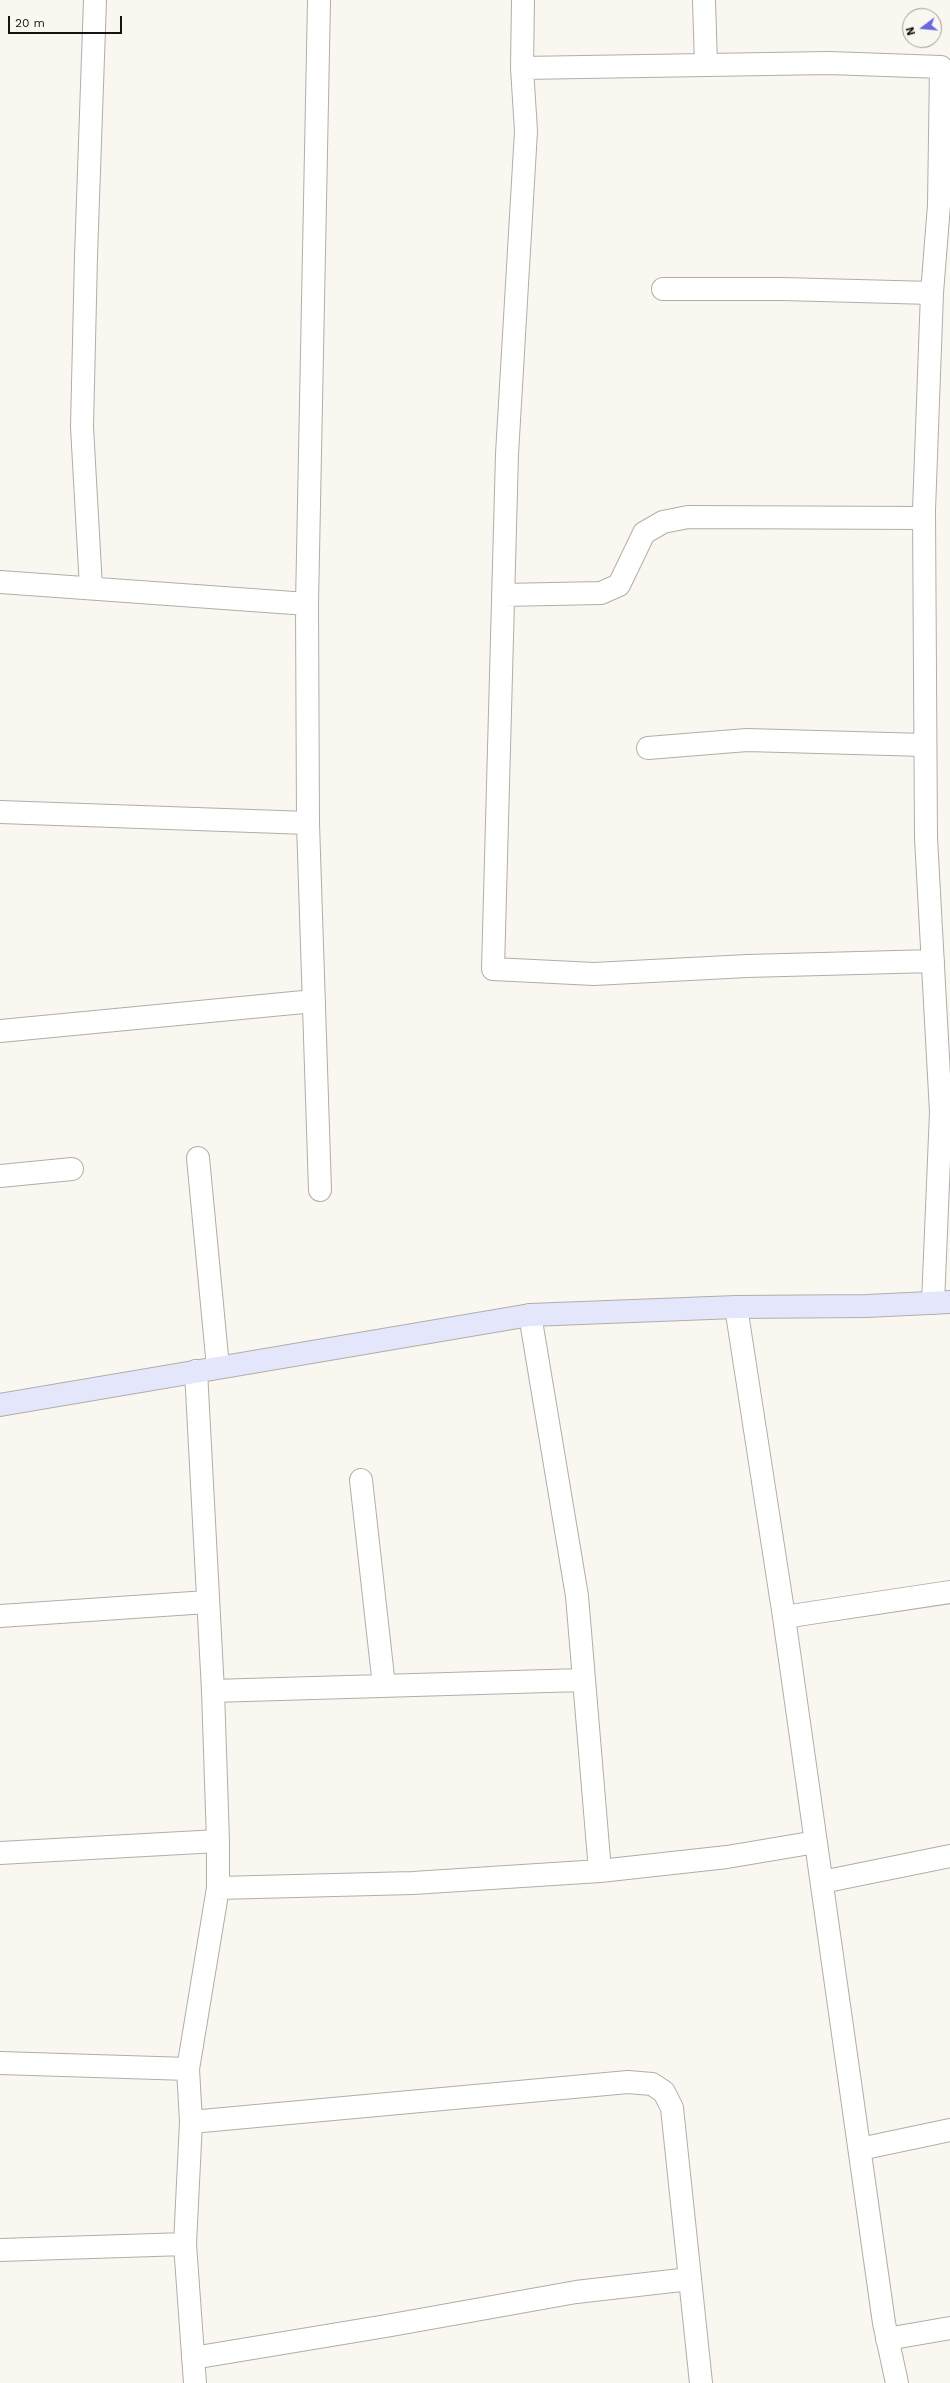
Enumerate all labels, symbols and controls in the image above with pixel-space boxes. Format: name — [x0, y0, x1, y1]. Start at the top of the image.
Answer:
scale bar — [10, 8, 124, 34]
north arrow — [902, 8, 942, 48]
text: 20 m — [15, 16, 45, 30]
text: N — [904, 25, 918, 37]

